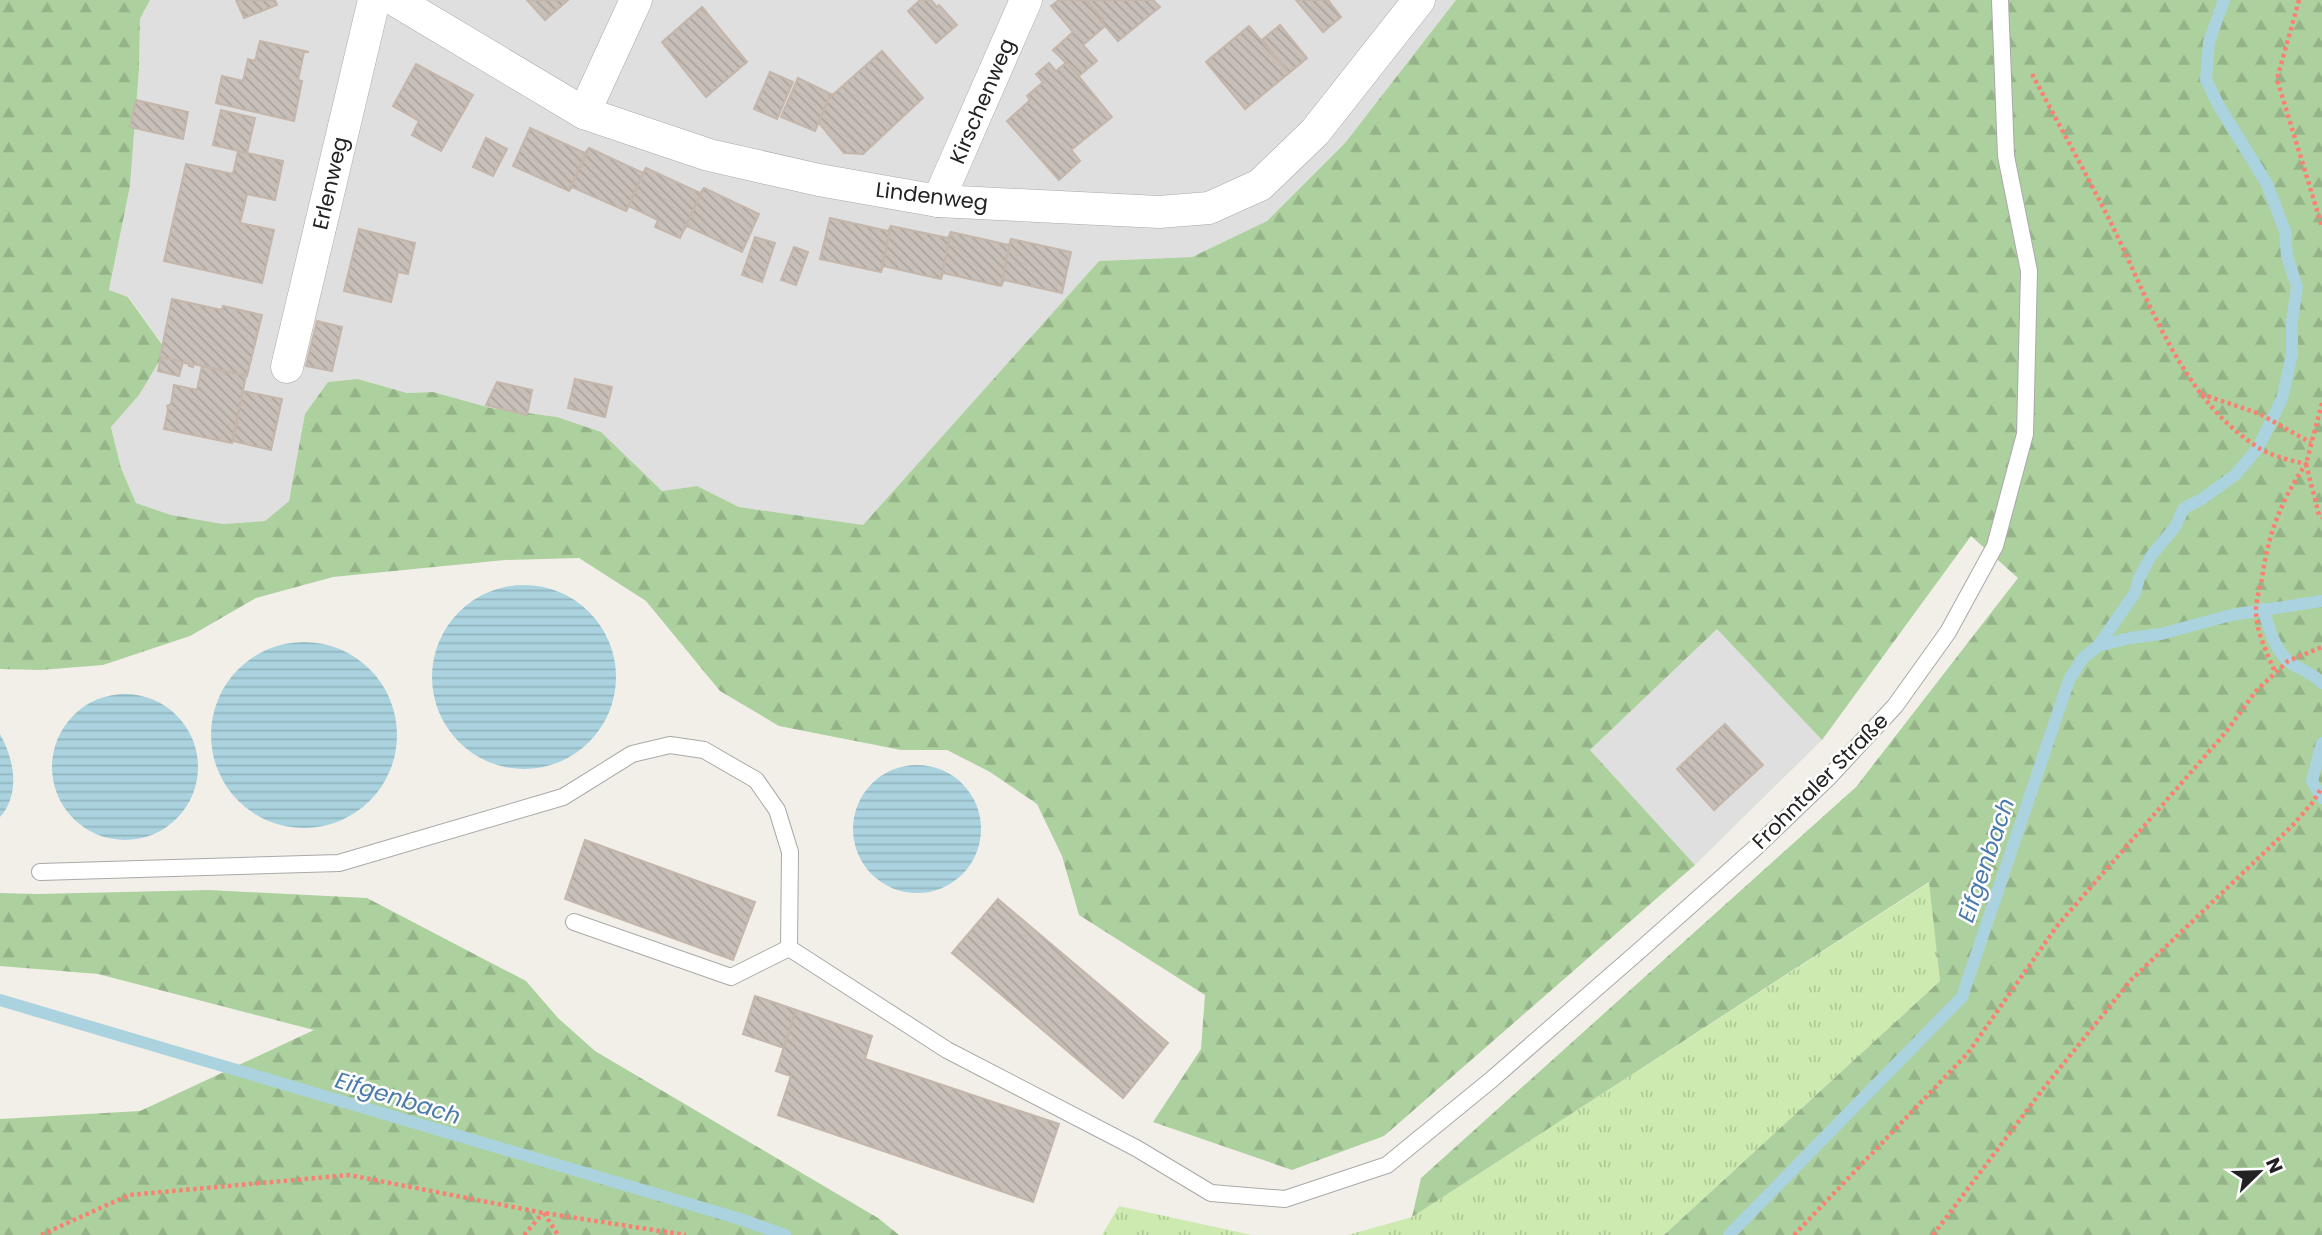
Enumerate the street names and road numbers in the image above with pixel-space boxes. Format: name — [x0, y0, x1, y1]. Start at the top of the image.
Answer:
street label: Kirschenweg — [943, 34, 1021, 168]
street label: Erlenweg — [305, 134, 355, 232]
street label: Lindenweg — [874, 175, 990, 217]
street label: Frohntaler Straße — [1746, 707, 1894, 855]

